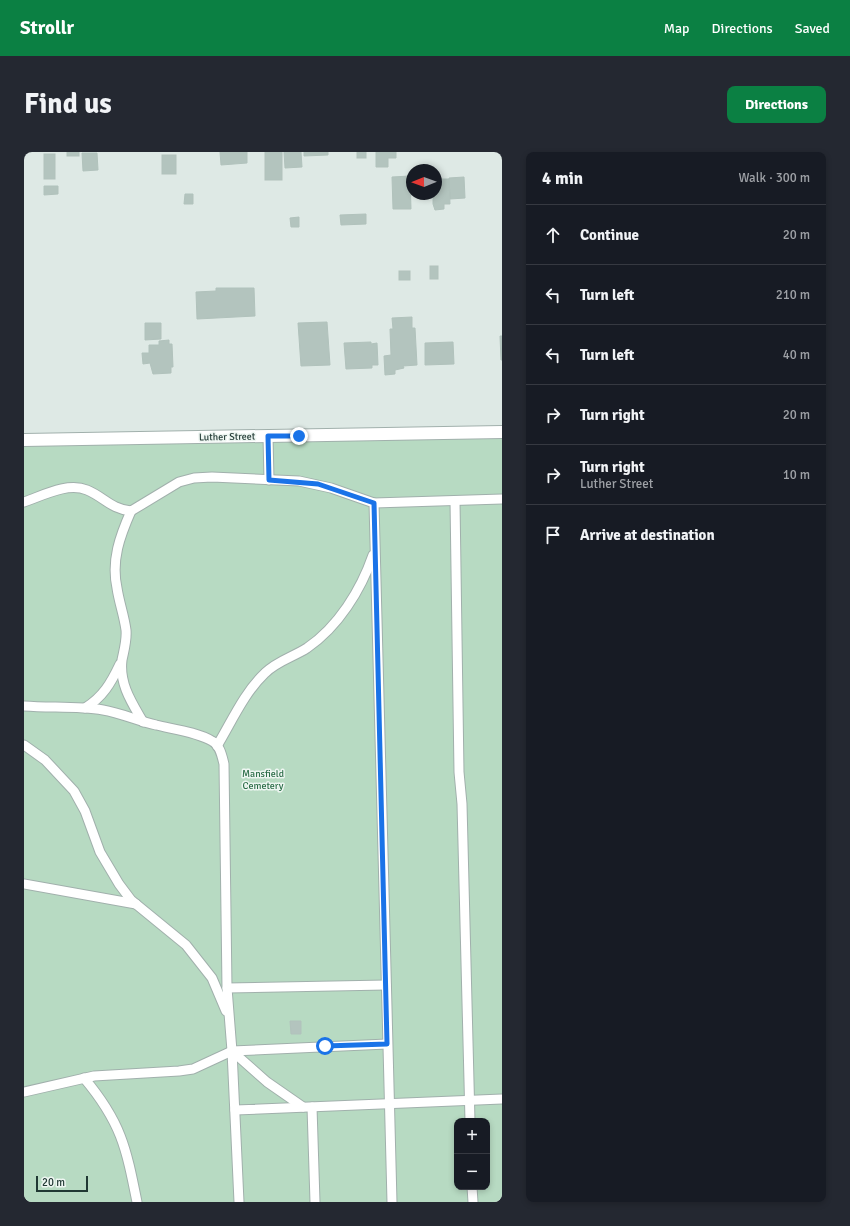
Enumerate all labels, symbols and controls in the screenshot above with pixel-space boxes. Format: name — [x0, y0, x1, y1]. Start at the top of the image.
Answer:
text: Strollr — [20, 16, 74, 40]
text: Map — [664, 20, 690, 37]
text: Directions — [712, 20, 773, 37]
text: Saved — [795, 20, 830, 37]
button: Directions — [727, 86, 826, 123]
text: Find us — [24, 87, 112, 121]
north arrow — [406, 164, 442, 200]
text: 4 min — [542, 168, 583, 189]
text: Walk · 300 m — [739, 170, 810, 186]
icon: ahead — [542, 224, 564, 246]
text: Continue — [580, 226, 639, 244]
text: 20 m — [783, 227, 810, 243]
icon: left — [542, 284, 564, 306]
text: Turn left — [580, 286, 634, 304]
text: 210 m — [776, 287, 810, 303]
icon: left — [542, 344, 564, 366]
text: Turn left — [580, 346, 634, 364]
text: 40 m — [783, 347, 810, 363]
icon: right — [542, 404, 564, 426]
text: Turn right — [580, 406, 645, 424]
text: 20 m — [783, 407, 810, 423]
route end — [290, 427, 308, 445]
street label: Luther Street — [199, 431, 256, 443]
text: Turn right — [580, 458, 645, 476]
icon: right — [542, 464, 564, 486]
text: 10 m — [783, 467, 810, 483]
text: Luther Street — [580, 476, 653, 492]
icon: arrive — [542, 524, 564, 546]
text: Arrive at destination — [580, 526, 715, 544]
park label: Mansfield Cemetery — [242, 768, 284, 792]
route start — [316, 1037, 334, 1055]
map controls — [454, 1118, 490, 1190]
button: + — [454, 1118, 490, 1154]
button: − — [454, 1154, 490, 1190]
scale bar — [36, 1174, 88, 1193]
text: 20 m — [42, 1176, 65, 1189]

